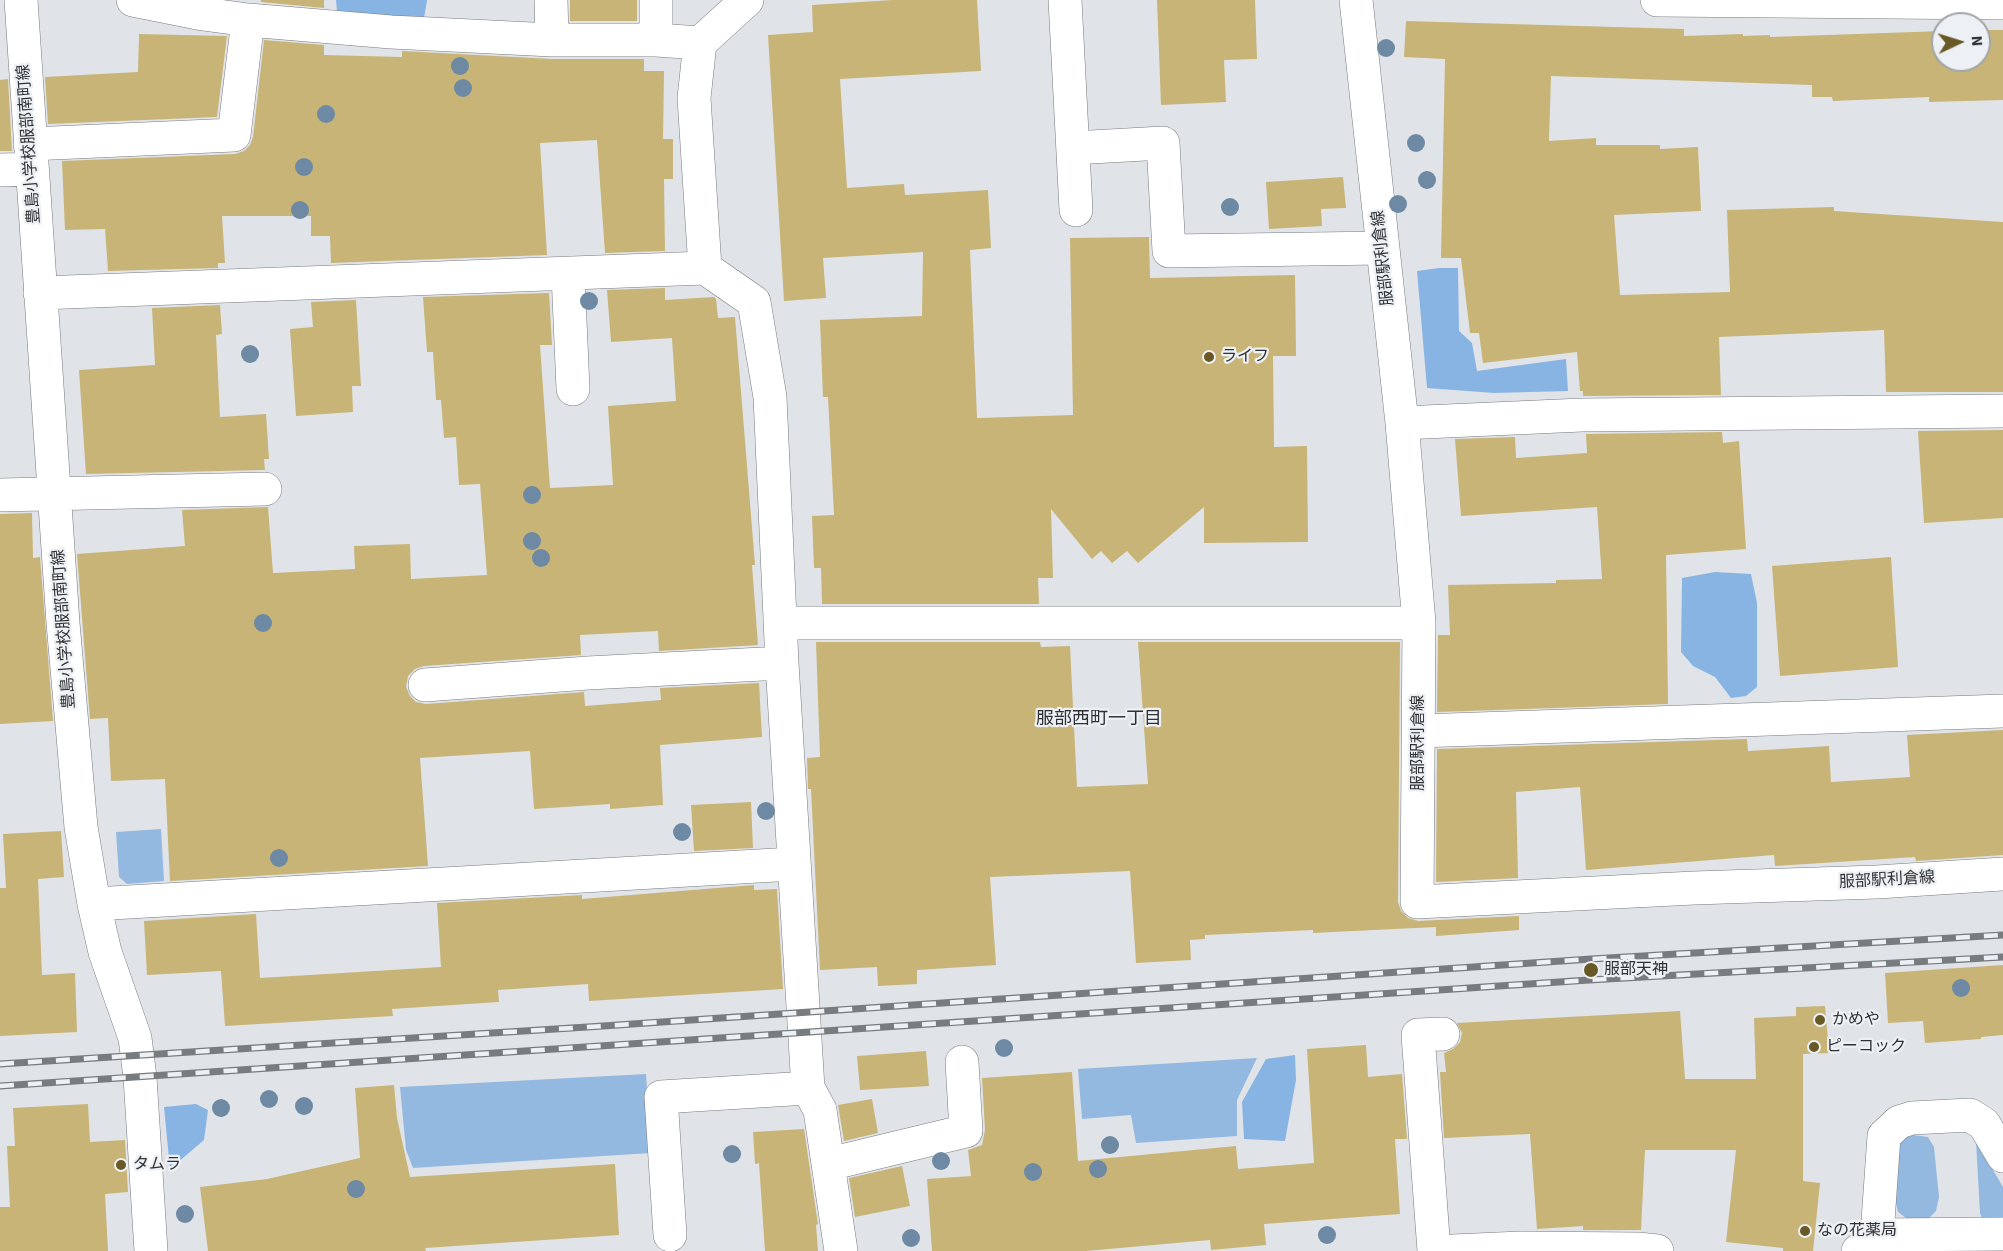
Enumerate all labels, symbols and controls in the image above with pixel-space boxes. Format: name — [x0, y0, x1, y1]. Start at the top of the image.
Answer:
north arrow — [1931, 12, 1991, 72]
text: N — [1966, 35, 1988, 47]
street label: 豊島小学校服部南町線 — [15, 64, 45, 224]
street label: 服部駅利倉線 — [1369, 209, 1399, 307]
place label: ライフ — [1221, 347, 1269, 367]
marker: ライフ — [1202, 350, 1216, 364]
street label: 豊島小学校服部南町線 — [50, 549, 80, 709]
street label: 服部駅利倉線 — [1409, 695, 1429, 791]
district label: 服部西町一丁目 — [1036, 709, 1162, 731]
street label: 服部駅利倉線 — [1839, 869, 1935, 893]
place label: 服部天神 — [1604, 960, 1668, 980]
marker: 服部天神 — [1582, 961, 1600, 979]
place label: かめや — [1832, 1010, 1880, 1030]
marker: かめや — [1813, 1013, 1827, 1027]
place label: ピーコック — [1826, 1037, 1906, 1057]
marker: ピーコック — [1807, 1040, 1821, 1054]
place label: タムラ — [133, 1155, 181, 1175]
marker: タムラ — [114, 1158, 128, 1172]
place label: なの花薬局 — [1817, 1221, 1897, 1241]
marker: なの花薬局 — [1798, 1224, 1812, 1238]

